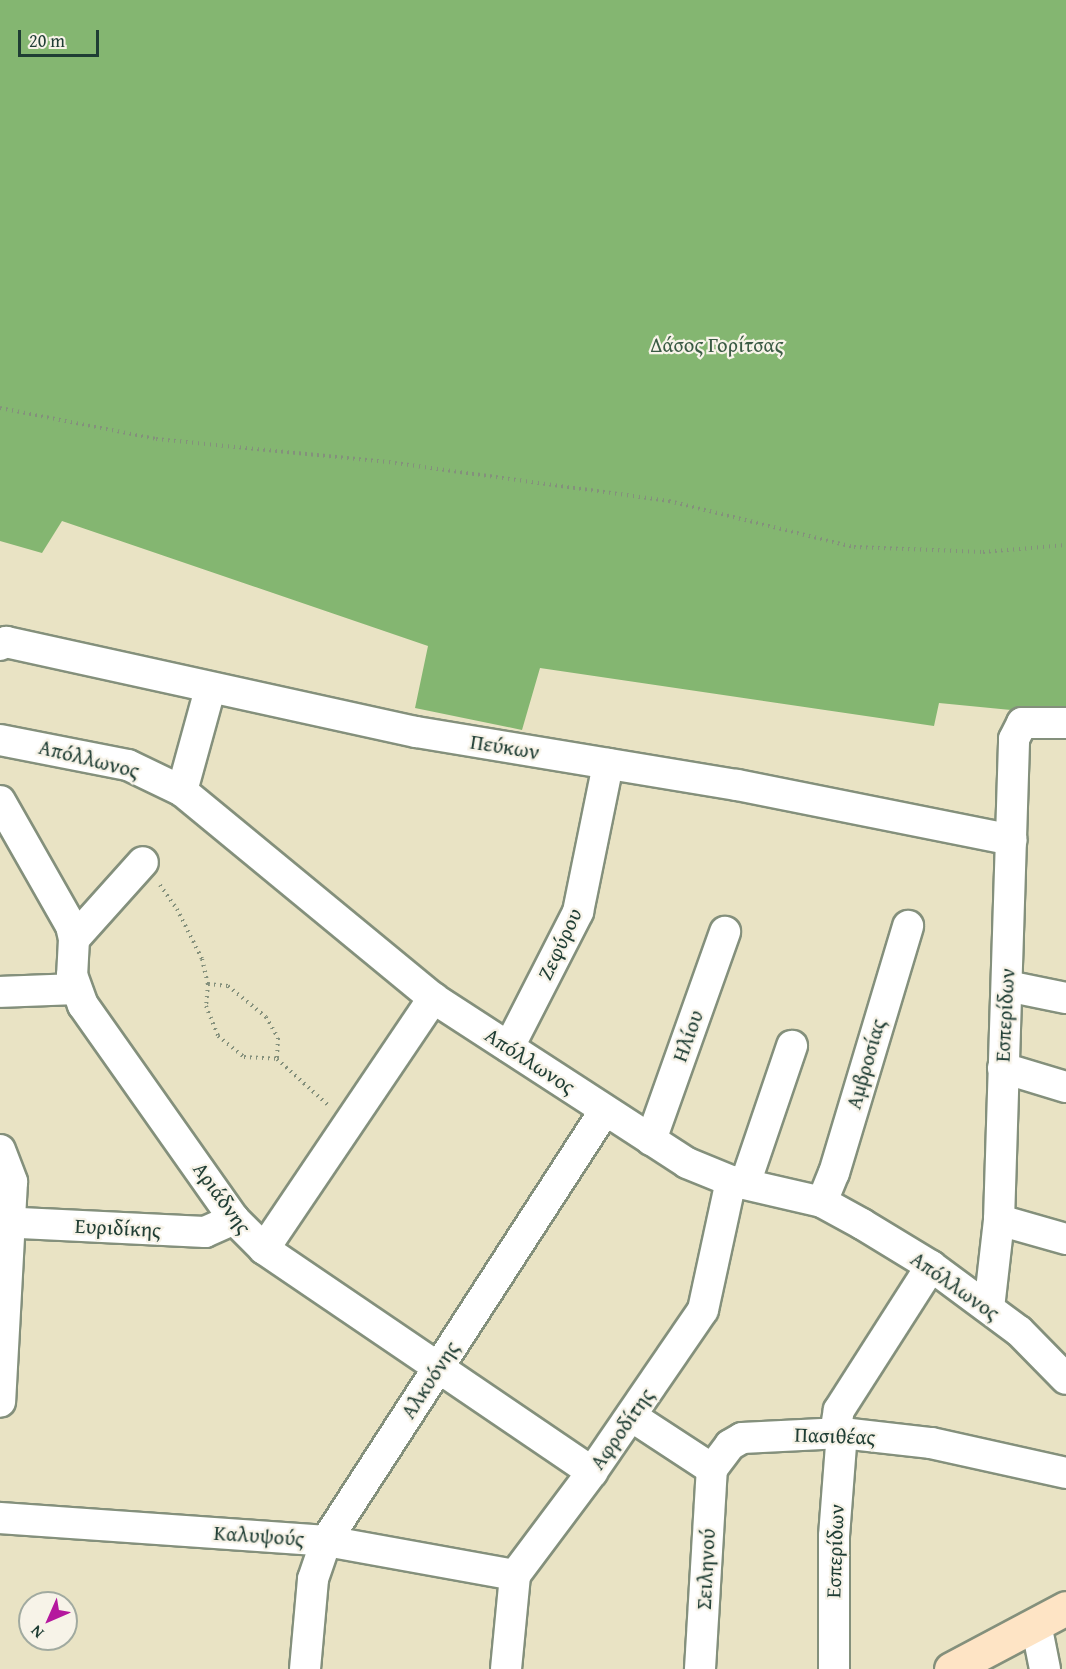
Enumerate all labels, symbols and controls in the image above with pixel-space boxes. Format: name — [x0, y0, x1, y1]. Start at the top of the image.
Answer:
scale bar — [21, 18, 102, 56]
text: 20 m — [29, 27, 65, 54]
park label: Δάσος Γορίτσας — [650, 332, 784, 358]
street label: Πεύκων — [468, 729, 542, 765]
street label: Απόλλωνος — [36, 734, 142, 784]
street label: Ζεφύρου — [532, 904, 588, 984]
street label: Εσπερίδων — [990, 967, 1020, 1063]
street label: Ηλίου — [667, 1007, 709, 1065]
street label: Αμβροσίας — [841, 1016, 891, 1112]
street label: Απόλλωνος — [480, 1022, 580, 1100]
street label: Αριάδνης — [188, 1157, 256, 1239]
street label: Ευριδίκης — [74, 1213, 162, 1243]
street label: Απόλλωνος — [906, 1246, 1004, 1326]
street label: Αλκυόνης — [396, 1337, 464, 1423]
street label: Αφροδίτης — [585, 1383, 659, 1475]
street label: Πασιθέας — [794, 1422, 876, 1450]
street label: Εσπερίδων — [821, 1504, 849, 1598]
street label: Καλυψούς — [213, 1520, 305, 1552]
street label: Σειληνού — [691, 1528, 721, 1610]
north arrow — [18, 1591, 78, 1651]
text: N — [24, 1620, 49, 1645]

